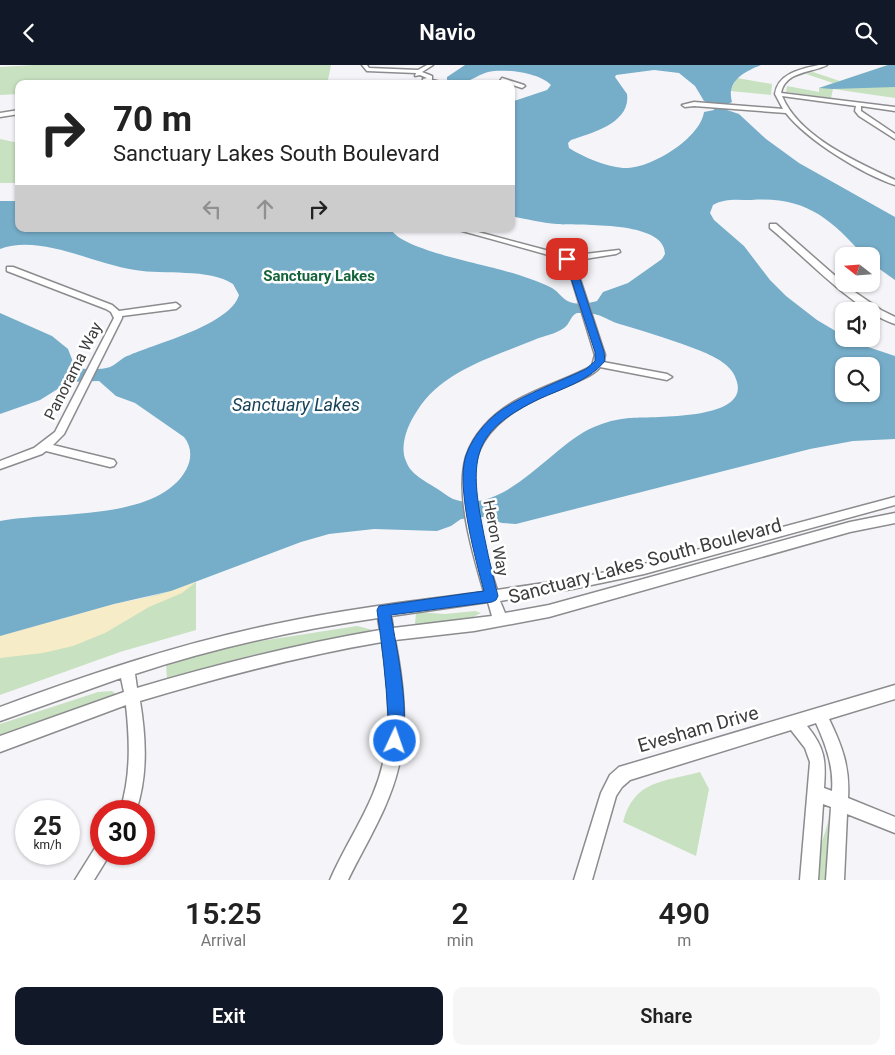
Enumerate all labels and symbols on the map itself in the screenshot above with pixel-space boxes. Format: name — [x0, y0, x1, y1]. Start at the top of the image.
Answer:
pin — [546, 238, 588, 280]
north arrow — [835, 247, 880, 293]
district label: Sanctuary Lakes — [263, 267, 375, 285]
street label: Panorama Way — [40, 319, 106, 423]
water label: Sanctuary Lakes — [232, 394, 360, 415]
street label: Heron Way — [479, 498, 513, 578]
street label: Sanctuary Lakes South Boulevard — [506, 513, 784, 609]
street label: Evesham Drive — [635, 701, 761, 757]
position arrow — [368, 714, 420, 766]
speed limit sign: 30 — [90, 800, 155, 865]

